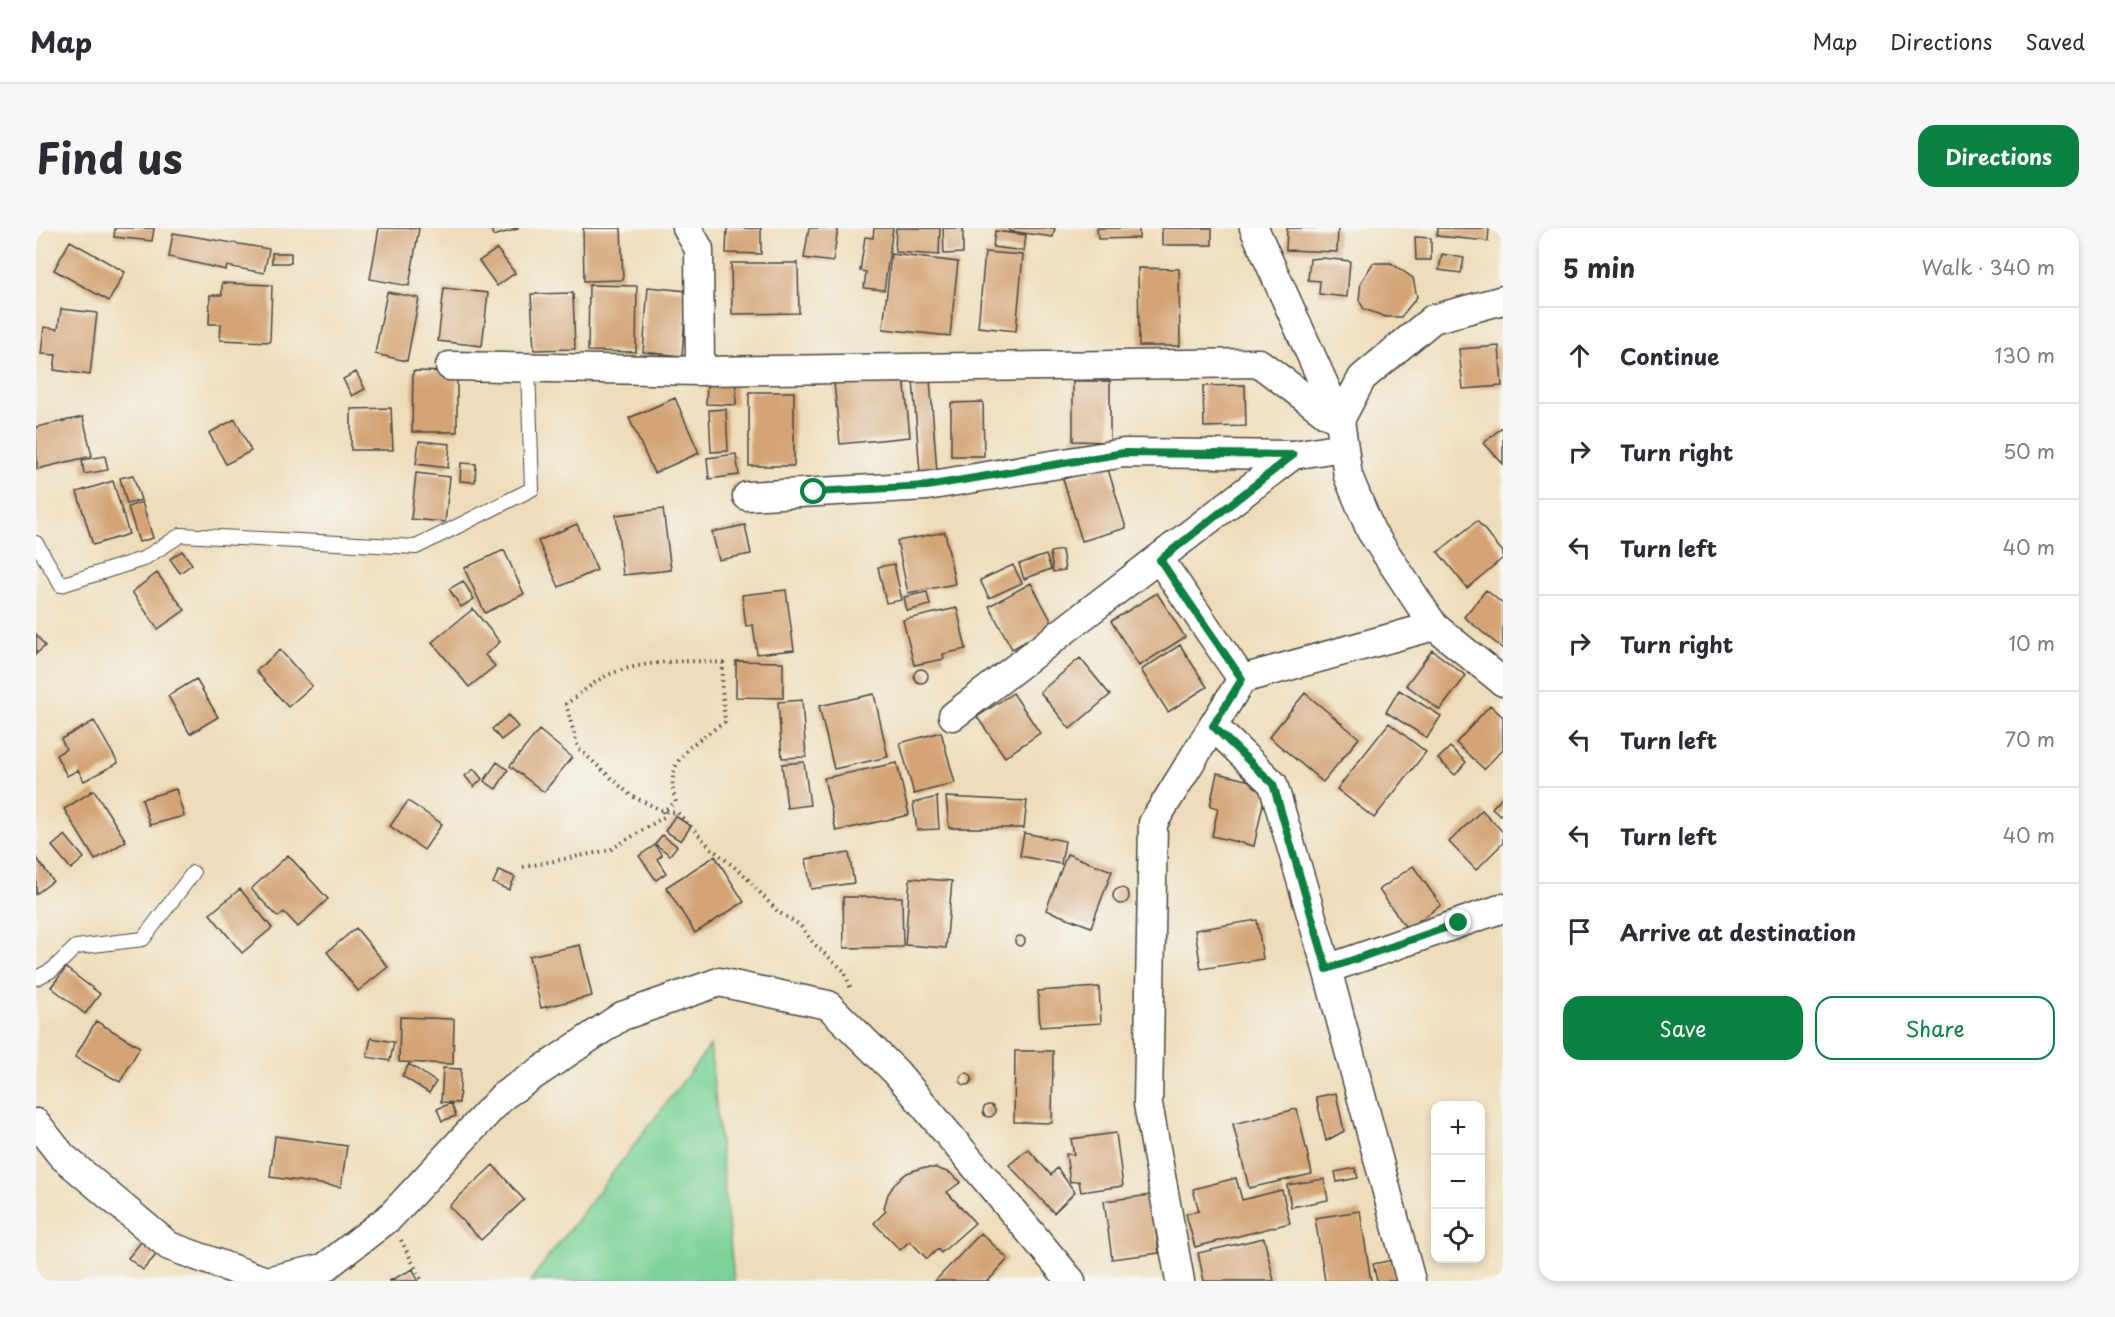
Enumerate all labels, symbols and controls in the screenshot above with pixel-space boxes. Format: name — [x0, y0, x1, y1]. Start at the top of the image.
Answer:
text: Map — [30, 20, 92, 63]
text: Map — [1812, 25, 1857, 57]
text: Directions — [1890, 25, 1992, 57]
text: Saved — [2025, 25, 2085, 57]
text: Find us — [36, 125, 183, 188]
button: Directions — [1918, 125, 2079, 187]
text: 5 min — [1563, 248, 1635, 287]
text: Walk · 340 m — [1922, 252, 2055, 282]
icon: ahead — [1563, 339, 1596, 372]
text: Continue — [1620, 339, 1719, 372]
text: 130 m — [1995, 340, 2055, 370]
icon: right — [1563, 435, 1596, 468]
text: Turn right — [1620, 435, 1733, 468]
text: 50 m — [2003, 436, 2055, 466]
route start — [800, 478, 826, 504]
icon: left — [1563, 531, 1596, 564]
text: Turn left — [1620, 531, 1717, 564]
text: 40 m — [2003, 532, 2055, 562]
icon: right — [1563, 627, 1596, 660]
text: Turn right — [1620, 627, 1733, 660]
text: 10 m — [2008, 628, 2055, 658]
icon: left — [1563, 723, 1596, 756]
text: Turn left — [1620, 723, 1717, 756]
text: 70 m — [2005, 724, 2055, 754]
icon: left — [1563, 819, 1596, 852]
text: Turn left — [1620, 819, 1717, 852]
text: 40 m — [2003, 820, 2055, 850]
route end — [1445, 909, 1471, 935]
icon: arrive — [1563, 915, 1596, 948]
text: Arrive at destination — [1620, 915, 1856, 948]
button: Save — [1563, 996, 1803, 1060]
button: Share — [1815, 996, 2055, 1060]
map controls — [1431, 1101, 1485, 1263]
button: + — [1431, 1101, 1485, 1155]
button: − — [1431, 1155, 1485, 1209]
button: locate — [1431, 1209, 1485, 1263]

